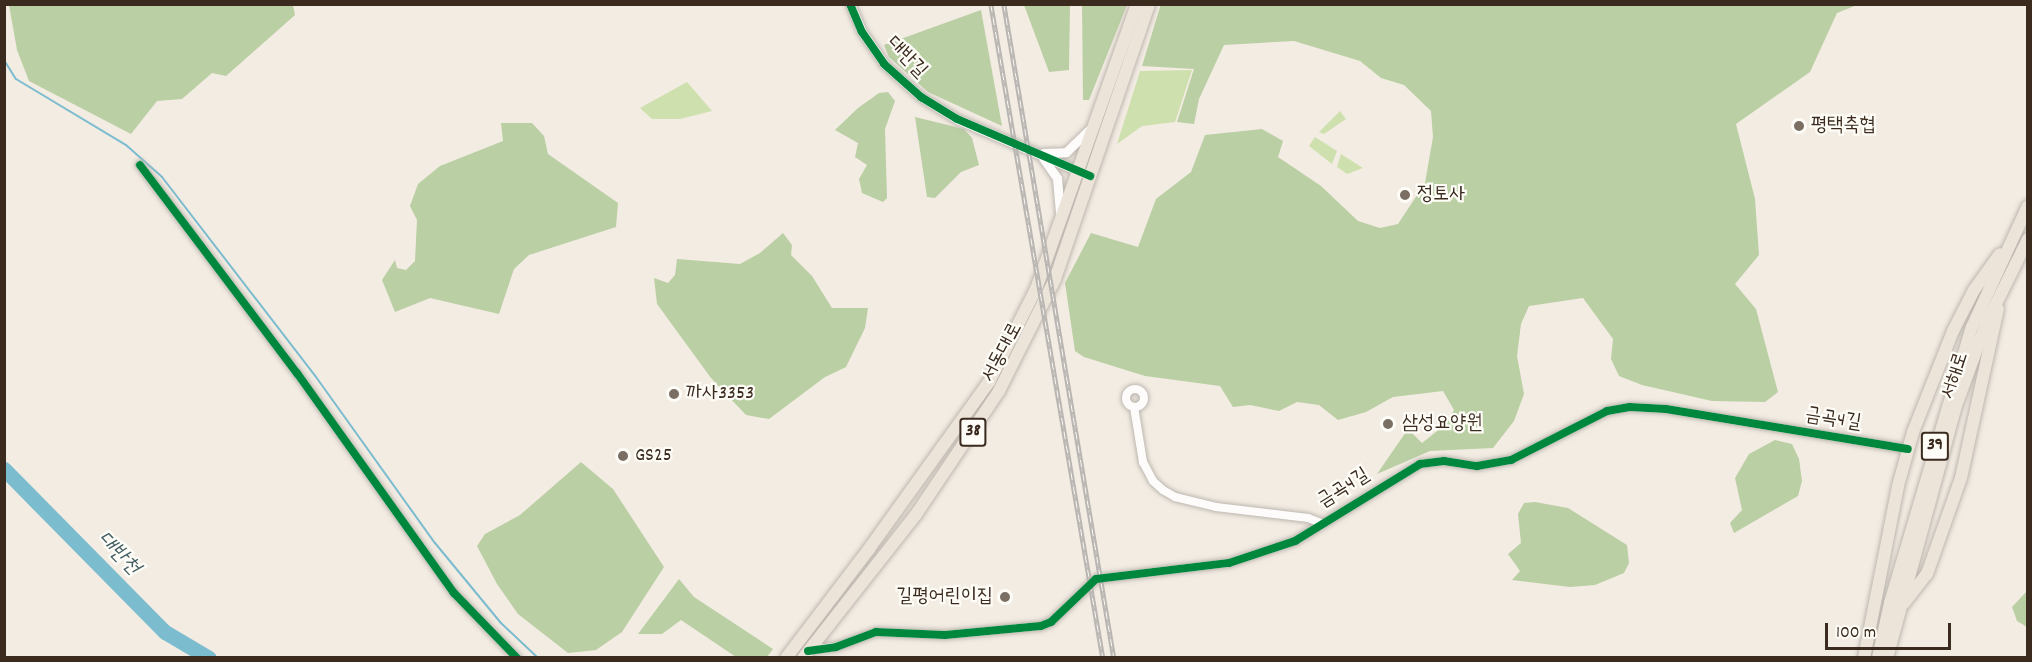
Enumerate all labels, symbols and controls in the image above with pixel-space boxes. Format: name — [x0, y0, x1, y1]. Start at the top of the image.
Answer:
street label: 대반길 — [881, 32, 931, 84]
place label: 평택축협 — [1811, 114, 1875, 138]
marker: 평택축협 — [1792, 119, 1806, 133]
place label: 정토사 — [1417, 183, 1465, 207]
marker: 정토사 — [1398, 188, 1412, 202]
street label: 서동대로 — [977, 319, 1029, 387]
street label: 서해로 — [1937, 349, 1975, 403]
place label: 까사3353 — [686, 382, 754, 406]
marker: 까사3353 — [667, 387, 681, 401]
street label: 금곡4길 — [1803, 404, 1863, 436]
place label: 삼성요양원 — [1402, 412, 1482, 436]
marker: 삼성요양원 — [1379, 415, 1397, 433]
road number: 38 — [958, 417, 988, 447]
road number: 39 — [1920, 431, 1950, 461]
place label: GS25 — [635, 444, 672, 468]
marker: GS25 — [616, 449, 630, 463]
street label: 금곡4길 — [1314, 464, 1374, 514]
water label: 대반천 — [91, 527, 145, 581]
place label: 길평어린이집 — [896, 585, 993, 609]
marker: 길평어린이집 — [998, 590, 1012, 604]
scale bar — [1828, 611, 1954, 649]
text: 100 m — [1836, 621, 1876, 646]

